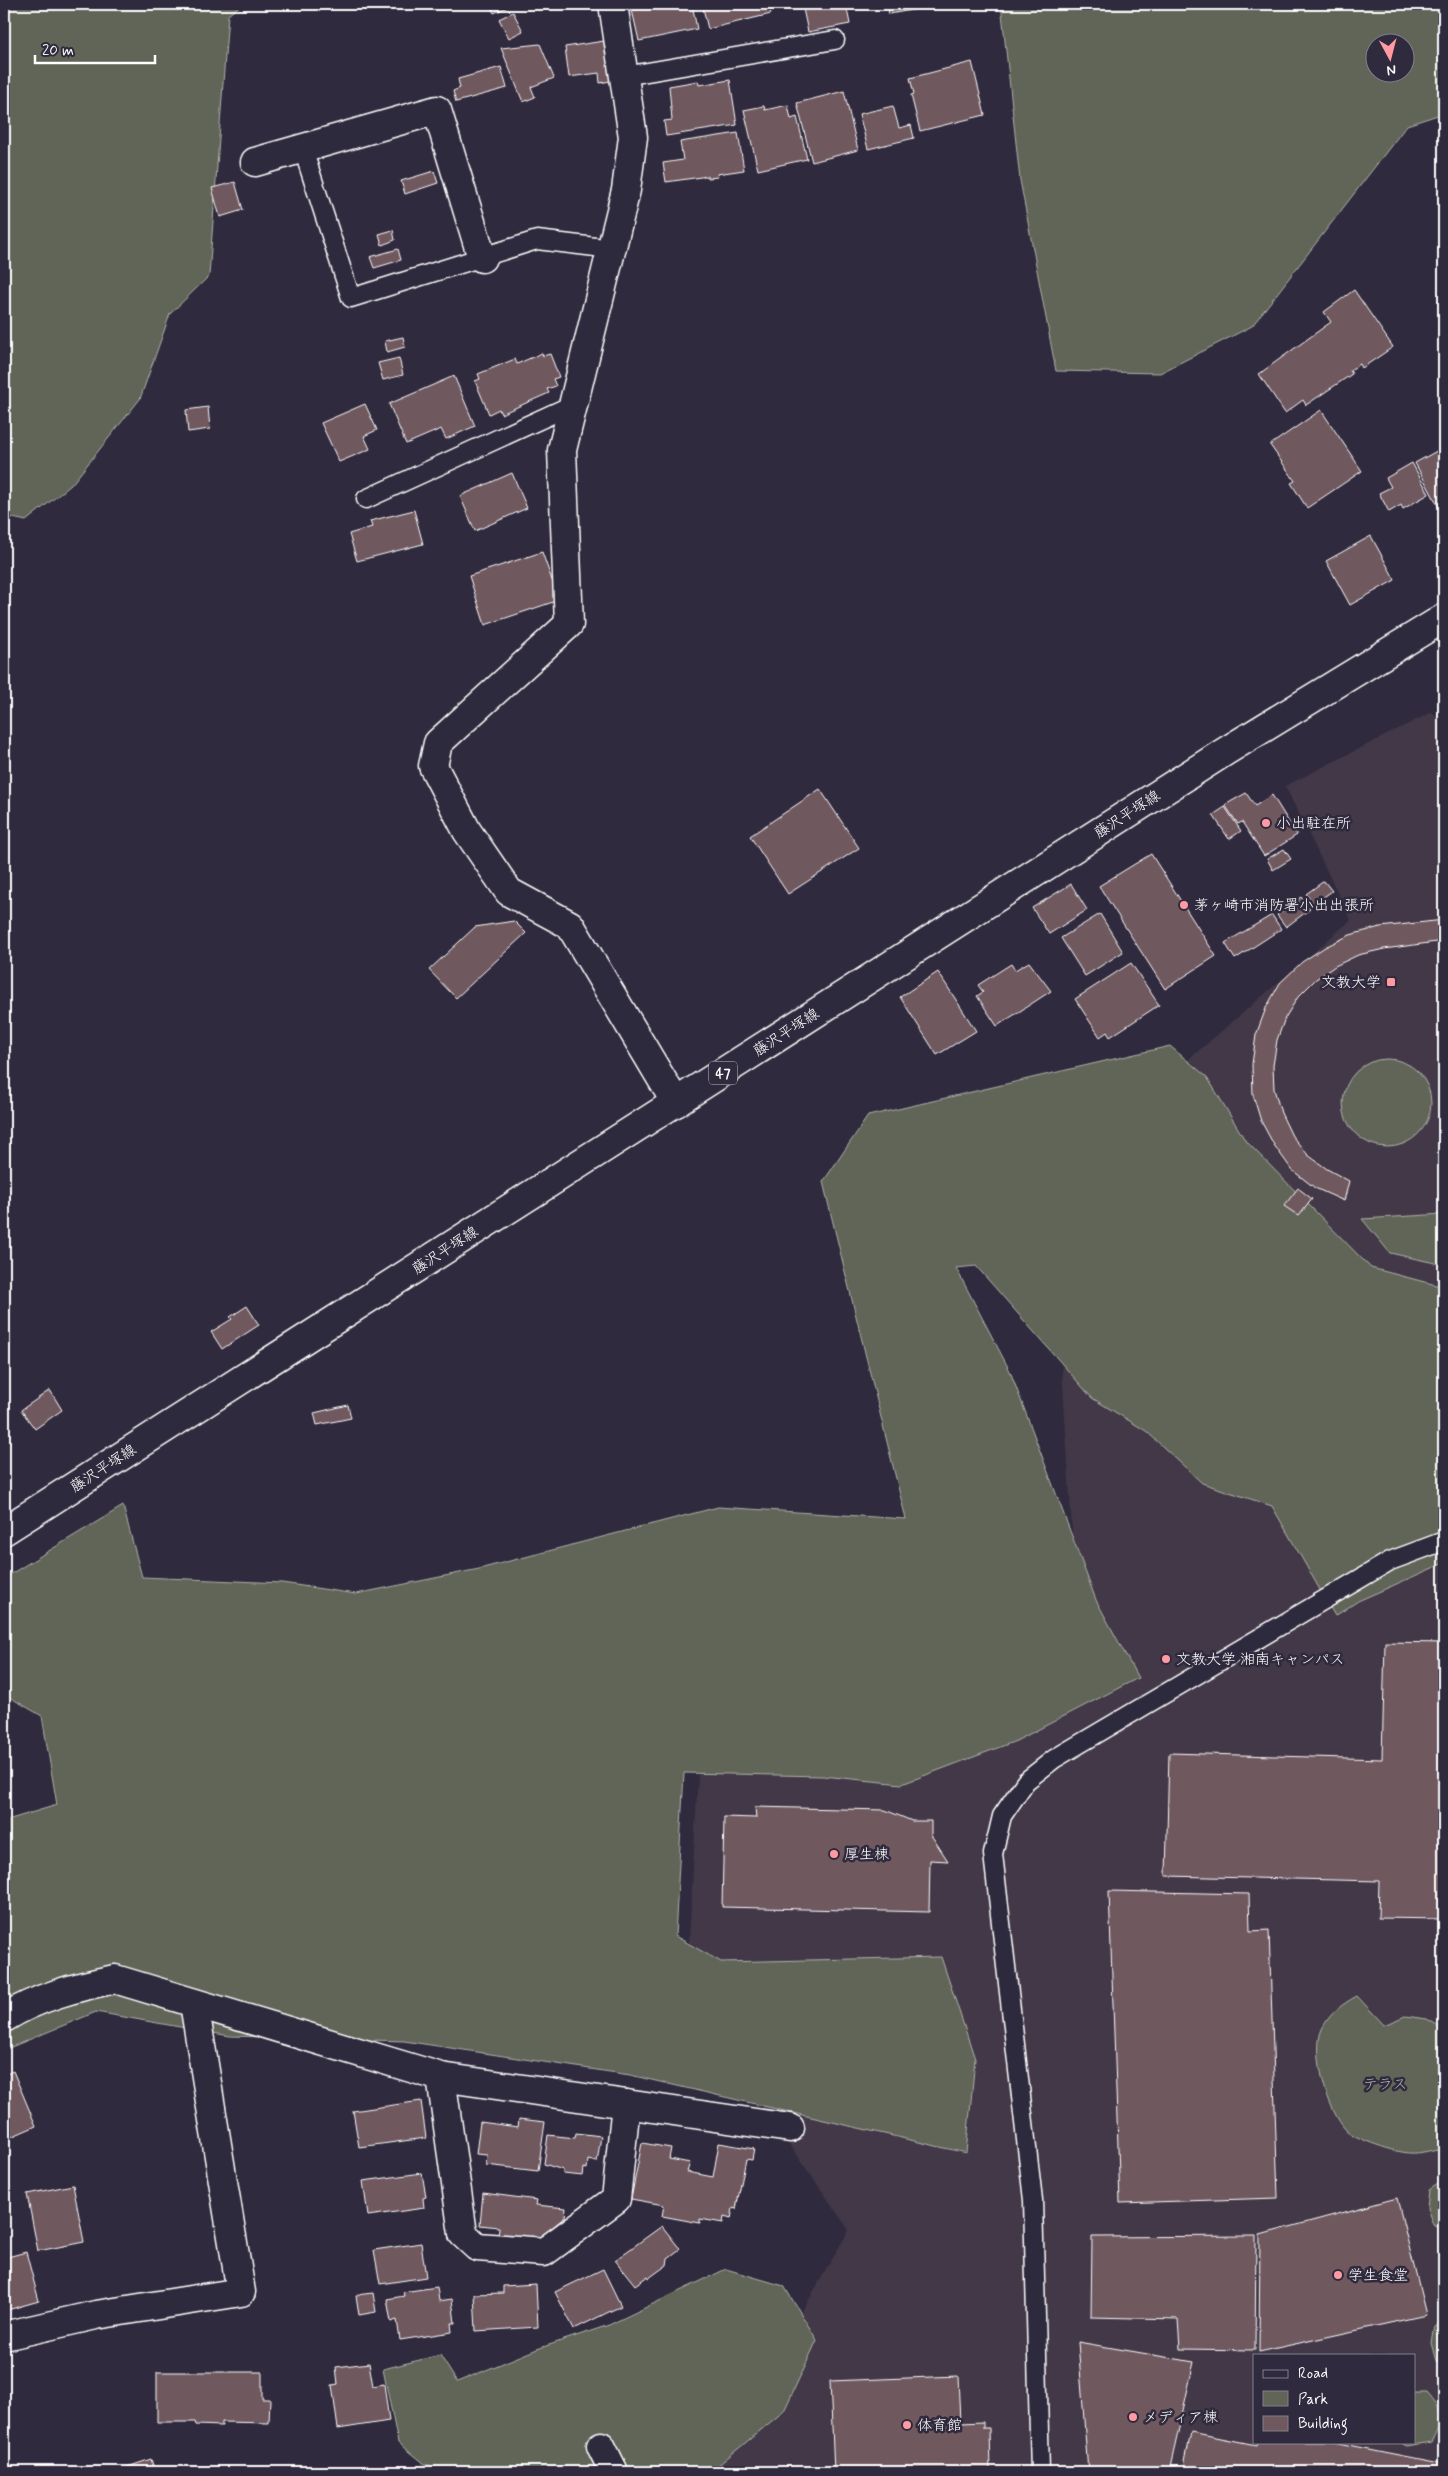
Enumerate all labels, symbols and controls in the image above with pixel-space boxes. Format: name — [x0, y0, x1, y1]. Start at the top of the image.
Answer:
scale bar — [35, 32, 155, 64]
north arrow — [1366, 32, 1416, 82]
text: 20 m — [42, 41, 74, 61]
text: N — [1386, 60, 1397, 79]
street label: 藤沢平塚線 — [1091, 786, 1164, 844]
place label: 小出駐在所 — [1276, 814, 1351, 834]
marker: 小出駐在所 — [1260, 817, 1272, 829]
place label: 茅ヶ崎市消防署小出出張所 — [1194, 896, 1374, 916]
marker: 茅ヶ崎市消防署小出出張所 — [1178, 899, 1190, 911]
place label: 文教大学 — [1321, 973, 1381, 993]
marker: 文教大学 — [1385, 976, 1397, 988]
street label: 藤沢平塚線 — [750, 1004, 823, 1062]
road number: 47 — [709, 1062, 737, 1084]
street label: 藤沢平塚線 — [409, 1222, 482, 1280]
street label: 藤沢平塚線 — [67, 1440, 140, 1498]
place label: 文教大学 湘南キャンパス — [1176, 1650, 1344, 1670]
marker: 文教大学 湘南キャンパス — [1160, 1653, 1172, 1665]
place label: 厚生棟 — [844, 1845, 889, 1865]
marker: 厚生棟 — [828, 1848, 840, 1860]
park label: テラス — [1363, 2075, 1407, 2095]
place label: 学生食堂 — [1348, 2266, 1408, 2286]
marker: 学生食堂 — [1332, 2269, 1344, 2281]
legend — [1253, 2354, 1416, 2444]
text: Road — [1298, 2364, 1328, 2384]
text: Park — [1298, 2390, 1328, 2410]
place label: メディア棟 — [1143, 2408, 1218, 2428]
marker: メディア棟 — [1127, 2411, 1139, 2423]
text: Building — [1298, 2414, 1348, 2435]
place label: 体育館 — [917, 2416, 962, 2436]
marker: 体育館 — [901, 2419, 913, 2431]

